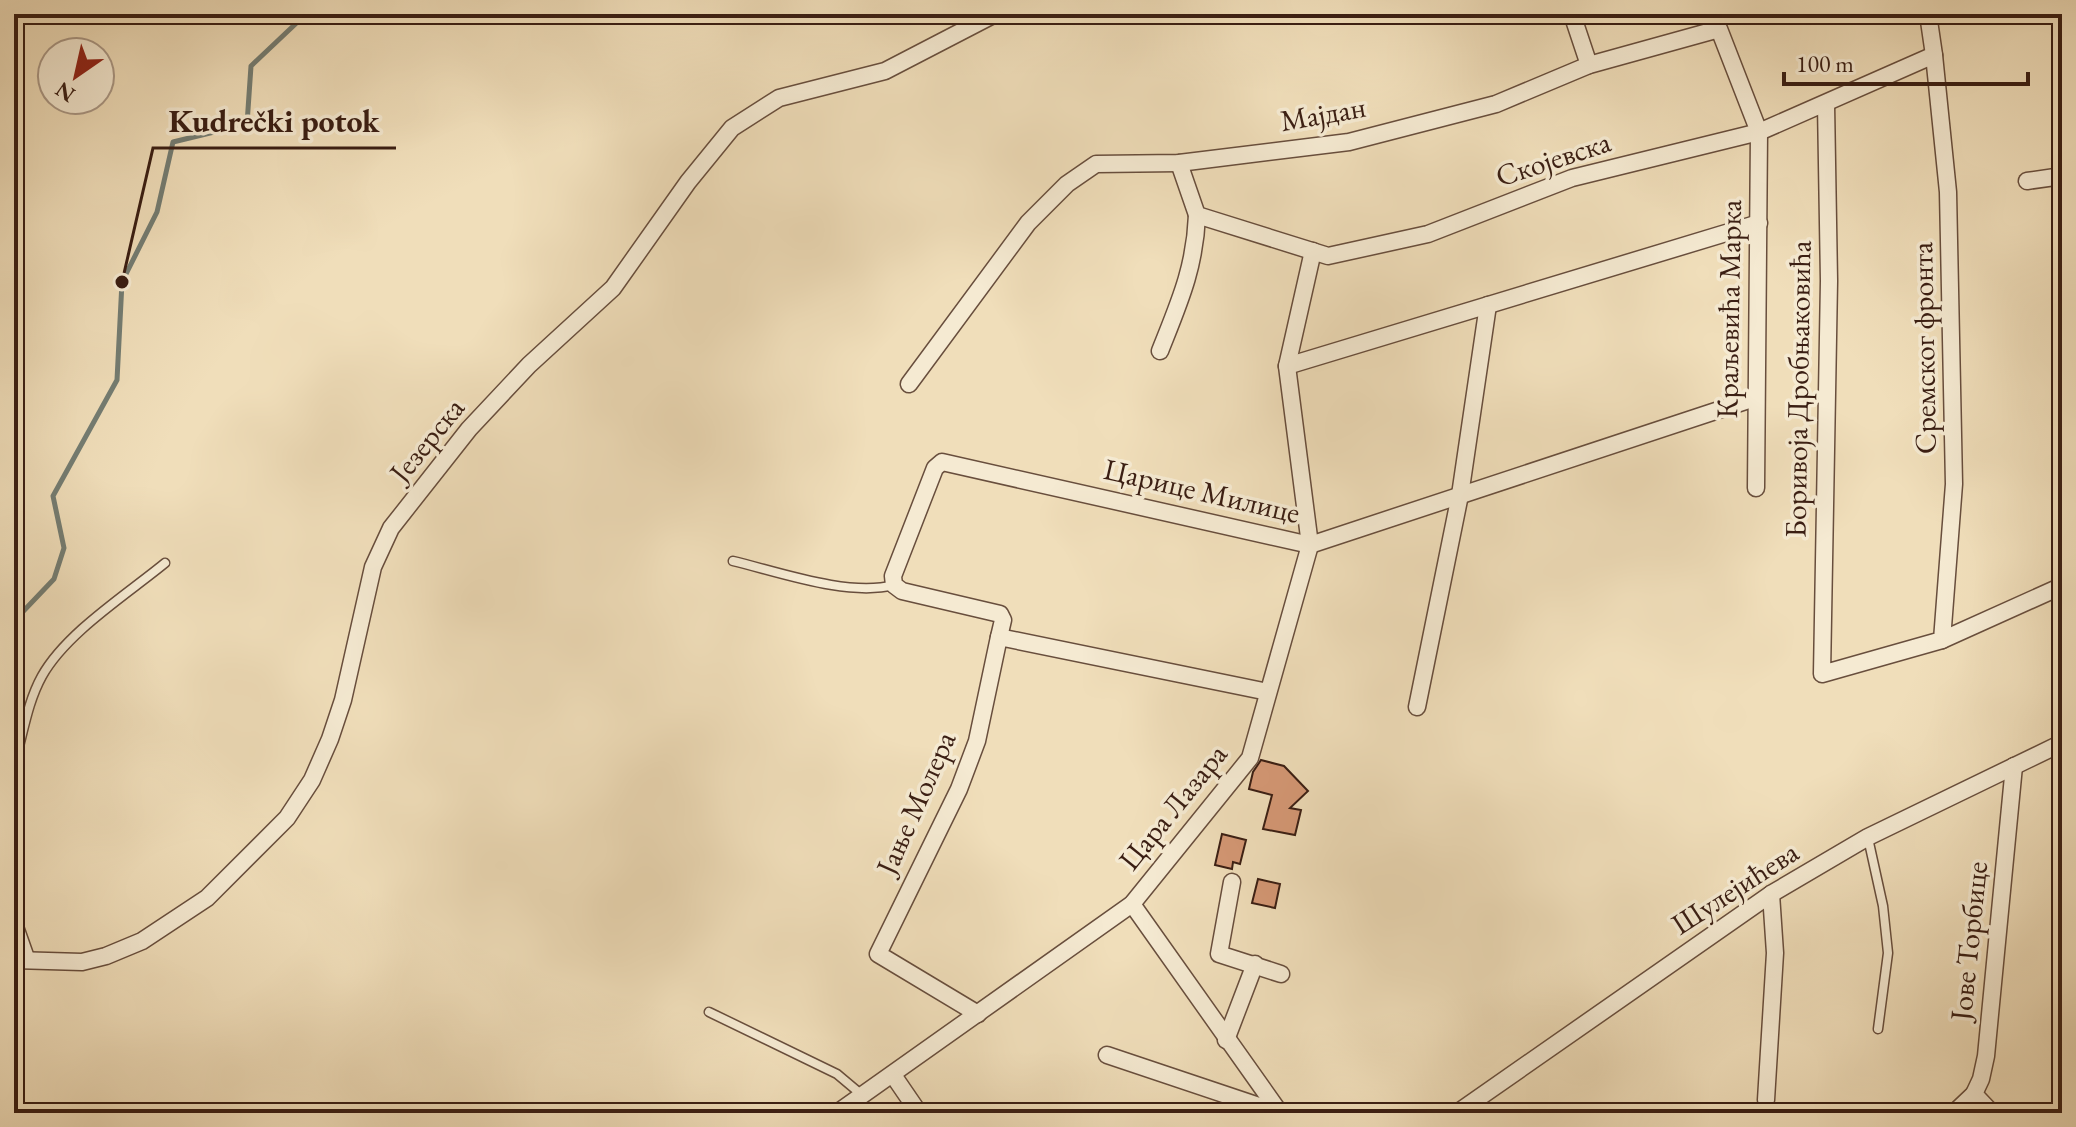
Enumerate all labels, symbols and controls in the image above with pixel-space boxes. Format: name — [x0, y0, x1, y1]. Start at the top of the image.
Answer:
north arrow — [36, 36, 116, 116]
scale bar — [1784, 36, 2028, 86]
text: 100 m — [1796, 48, 1854, 79]
text: N — [49, 75, 81, 109]
street label: Мајдан — [1277, 87, 1369, 140]
callout: Kudrečki potok — [153, 92, 396, 148]
text: Kudrečki potok — [168, 100, 380, 142]
street label: Скојевска — [1490, 122, 1615, 195]
street label: Краљевића Марка — [1707, 199, 1750, 419]
street label: Боривоја Дробњаковића — [1775, 240, 1820, 538]
street label: Сремског фронта — [1902, 242, 1945, 454]
street label: Језерска — [379, 389, 473, 492]
street label: Царице Милице — [1100, 449, 1304, 532]
street label: Јање Молера — [865, 725, 964, 883]
street label: Цара Лазара — [1110, 735, 1235, 878]
street label: Шулејићева — [1664, 832, 1806, 943]
street label: Јове Торбице — [1940, 859, 1996, 1026]

